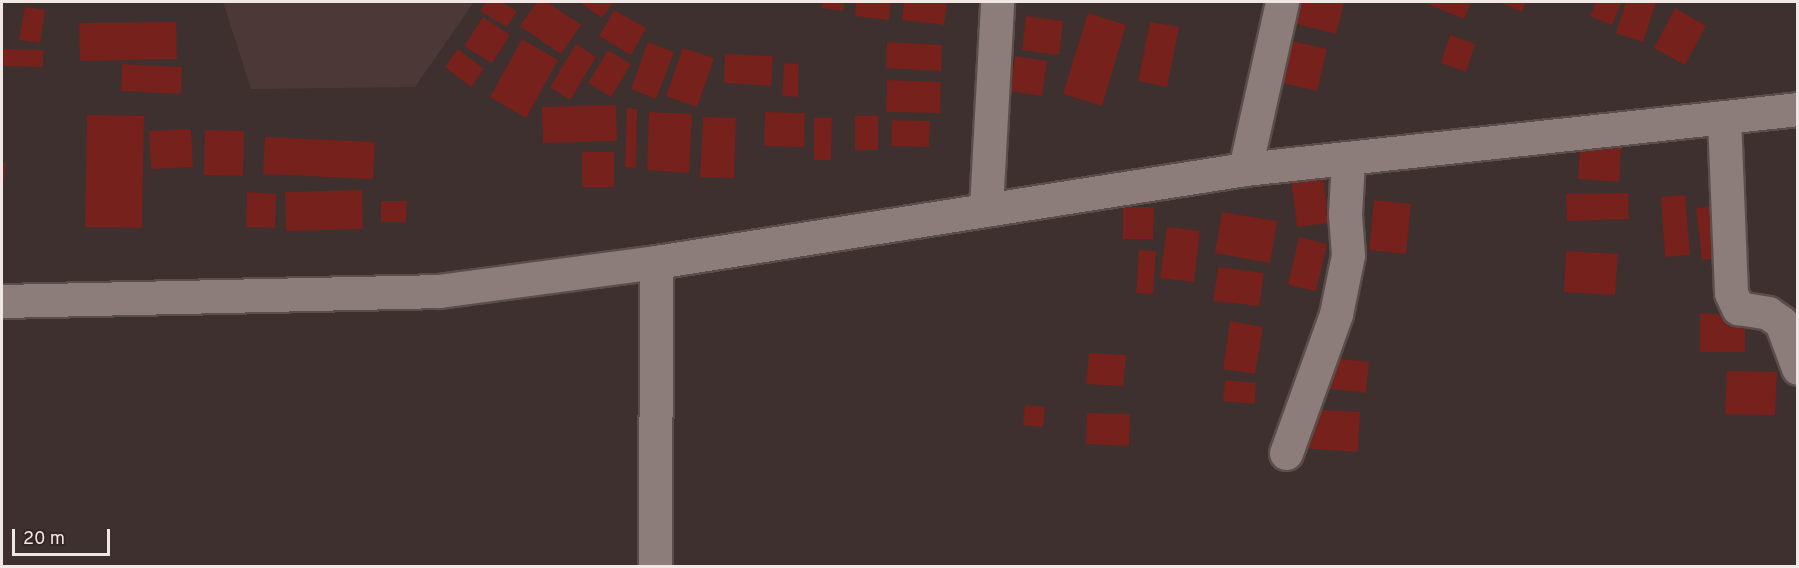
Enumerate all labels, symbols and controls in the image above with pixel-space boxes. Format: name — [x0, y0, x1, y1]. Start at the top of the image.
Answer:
scale bar — [15, 517, 112, 555]
text: 20 m — [23, 528, 65, 551]

